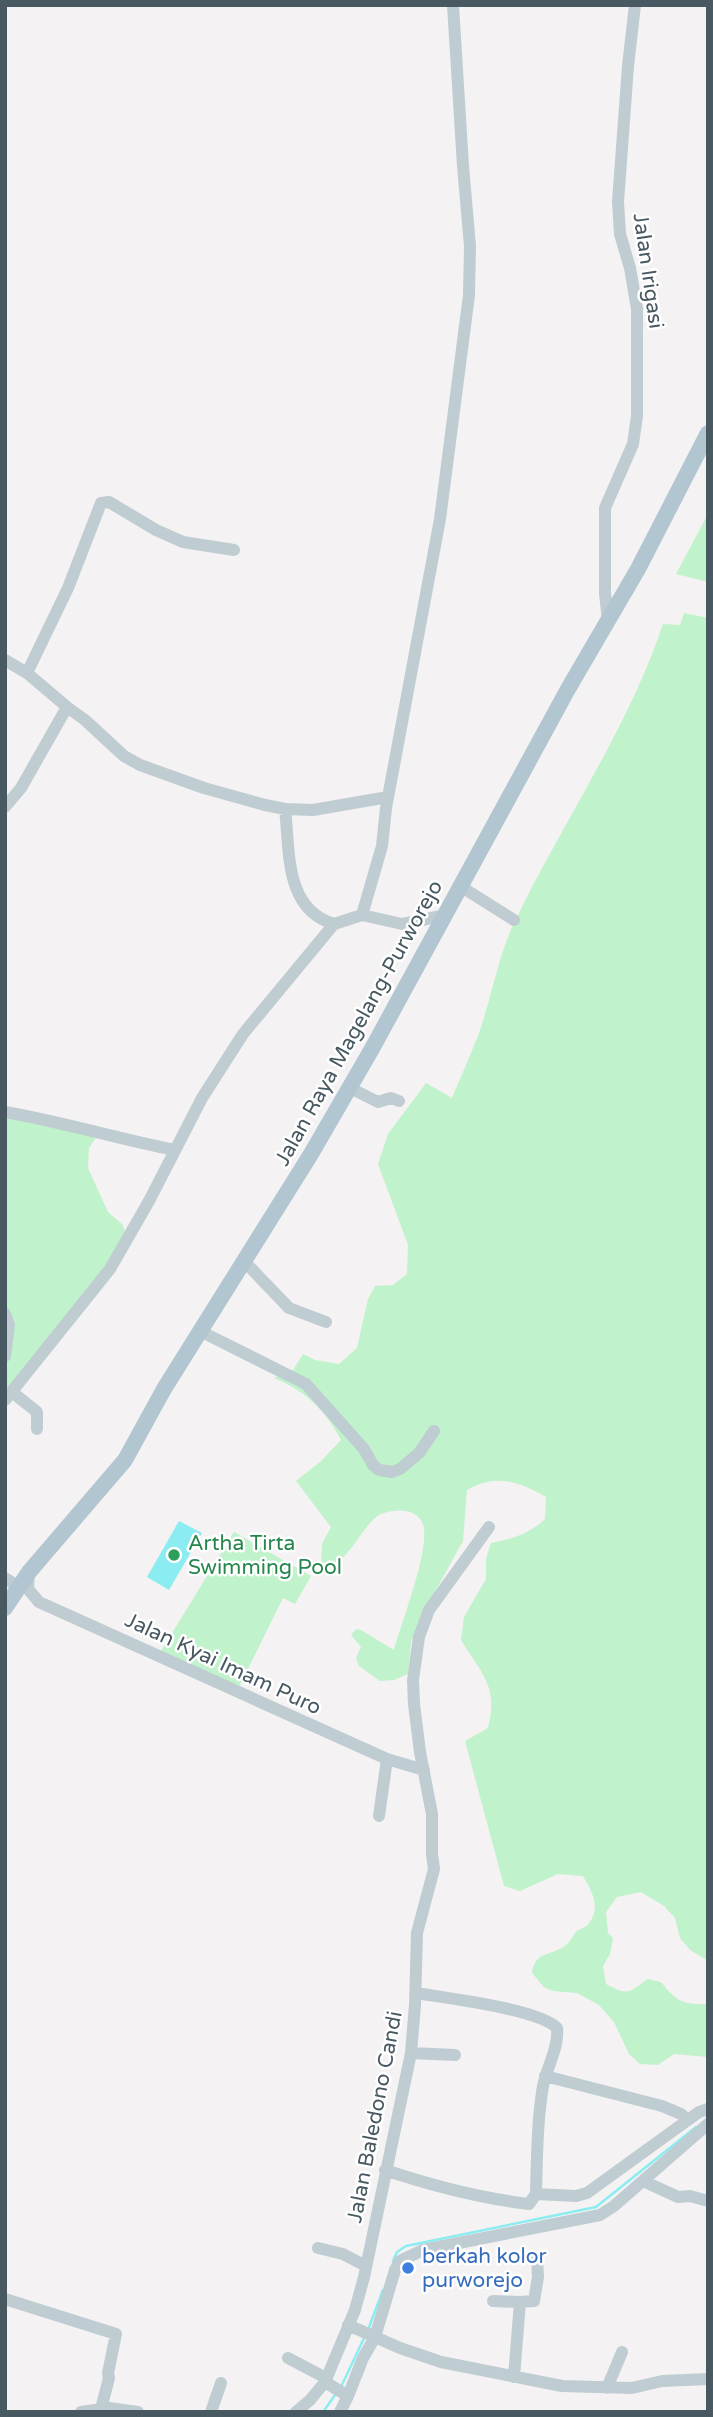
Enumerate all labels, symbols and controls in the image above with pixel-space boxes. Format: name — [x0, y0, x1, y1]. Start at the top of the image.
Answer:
street label: Jalan Irigasi — [628, 212, 668, 330]
street label: Jalan Raya Magelang-Purworejo — [270, 876, 448, 1170]
place label: Artha Tirta Swimming Pool — [188, 1531, 342, 1580]
marker: Artha Tirta Swimming Pool — [166, 1547, 182, 1563]
street label: Jalan Kyai Imam Puro — [121, 1608, 325, 1720]
street label: Jalan Baledono Candi — [342, 2009, 408, 2225]
place label: berkah kolor purworejo — [422, 2244, 547, 2293]
marker: berkah kolor purworejo — [400, 2260, 416, 2276]

